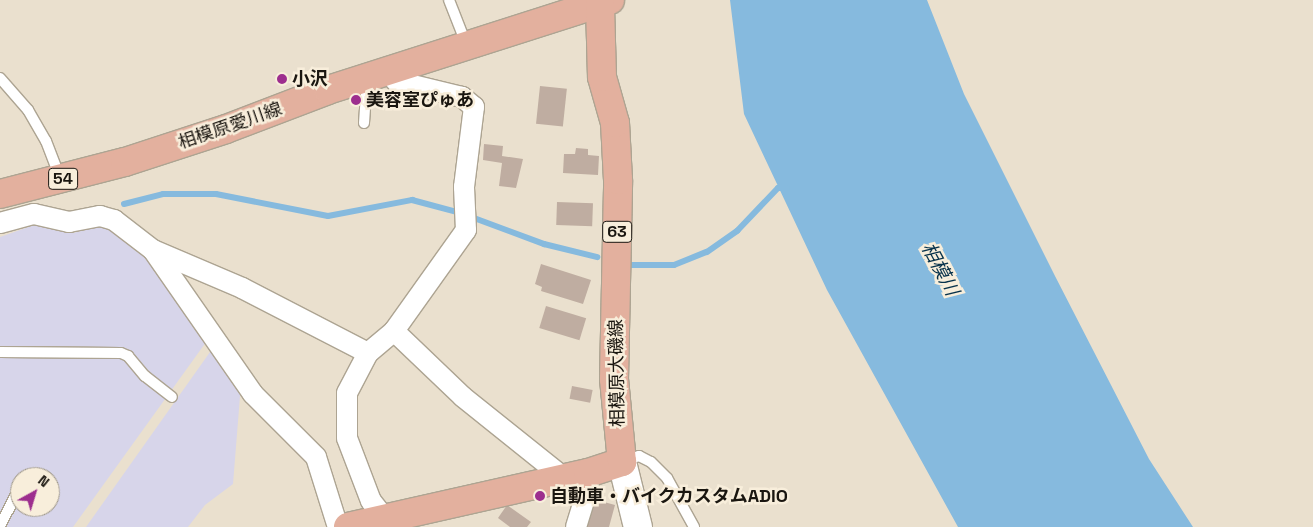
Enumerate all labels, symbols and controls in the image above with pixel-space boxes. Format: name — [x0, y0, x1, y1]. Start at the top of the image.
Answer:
place label: 小沢 — [292, 68, 328, 90]
marker: 小沢 — [276, 73, 288, 85]
place label: 美容室ぴゅあ — [366, 89, 474, 111]
marker: 美容室ぴゅあ — [350, 94, 362, 106]
street label: 相模原愛川線 — [175, 98, 285, 154]
road number: 54 — [48, 165, 78, 192]
road number: 63 — [602, 218, 632, 246]
water label: 相模川 — [917, 238, 963, 300]
street label: 相模原大磯線 — [605, 319, 629, 427]
north arrow — [10, 467, 60, 517]
text: N — [34, 471, 53, 491]
place label: 自動車・バイクカスタムADIO — [550, 485, 788, 507]
marker: 自動車・バイクカスタムADIO — [534, 490, 546, 502]

